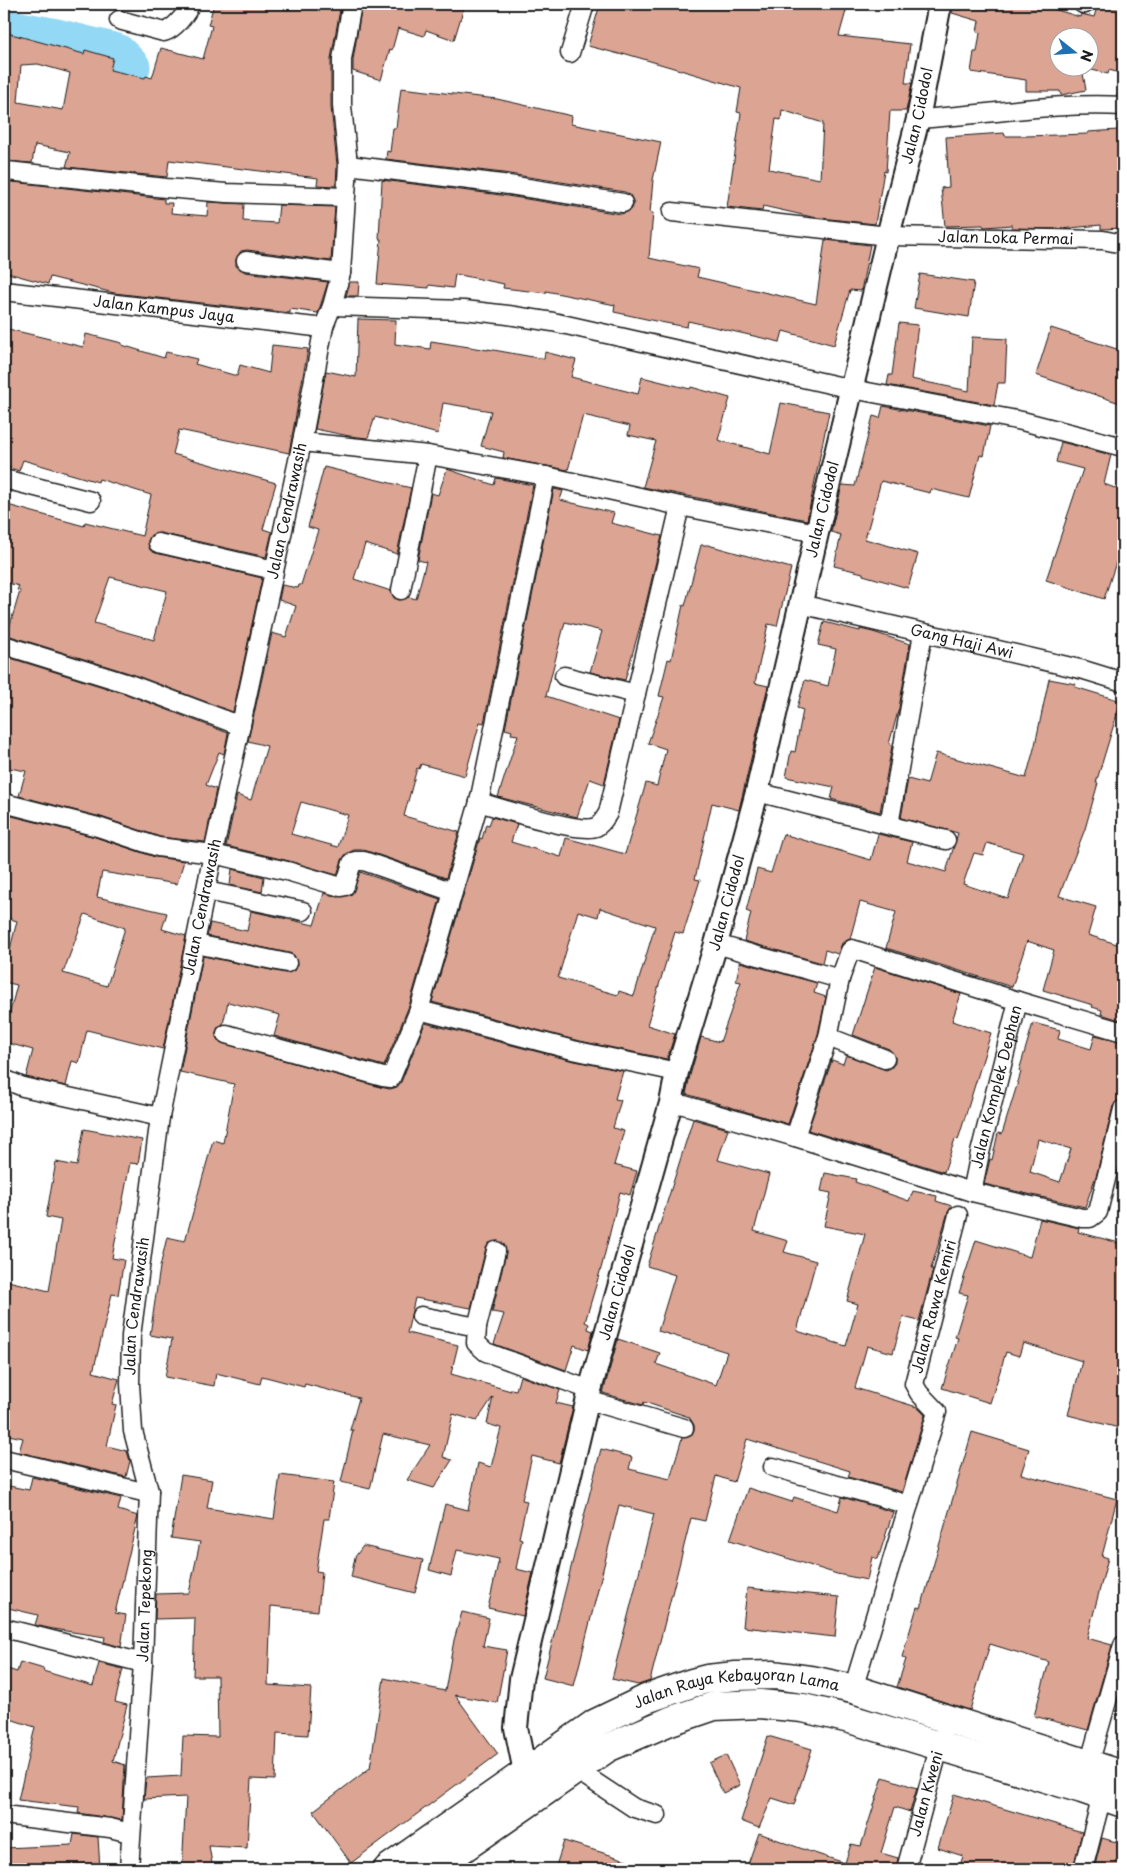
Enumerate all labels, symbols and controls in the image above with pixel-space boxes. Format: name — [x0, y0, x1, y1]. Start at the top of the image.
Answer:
north arrow — [1050, 28, 1100, 78]
text: N — [1075, 48, 1099, 64]
street label: Jalan Cidodol — [894, 65, 938, 166]
street label: Jalan Loka Permai — [938, 224, 1074, 249]
street label: Jalan Kampus Jaya — [92, 288, 237, 328]
street label: Jalan Cendrawasih — [260, 440, 312, 581]
street label: Jalan Cidodol — [799, 458, 844, 560]
street label: Gang Haji Awi — [908, 617, 1016, 663]
street label: Jalan Cendrawasih — [176, 836, 226, 977]
street label: Jalan Cidodol — [702, 852, 750, 953]
street label: Jalan Komplek Dephan — [964, 1002, 1027, 1170]
street label: Jalan Cendrawasih — [117, 1235, 154, 1375]
street label: Jalan Rawa Kemiri — [904, 1237, 961, 1375]
street label: Jalan Cidodol — [592, 1242, 640, 1343]
street label: Jalan Tepekong — [130, 1548, 157, 1662]
street label: Jalan Raya Kebayoran Lama — [629, 1662, 842, 1714]
street label: Jalan Kweni — [902, 1748, 948, 1839]

